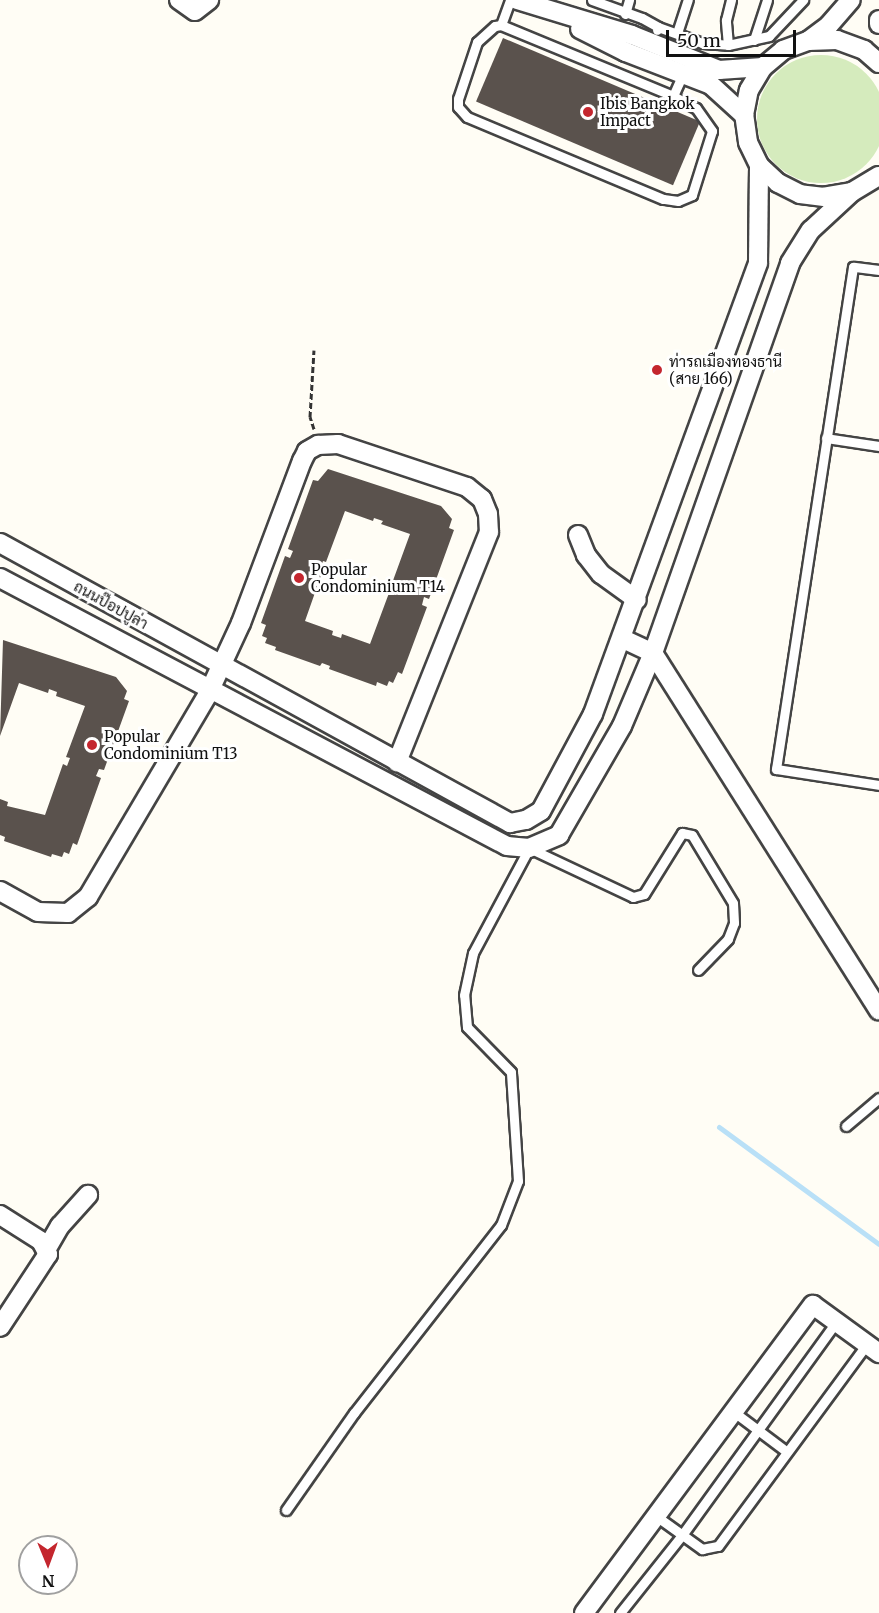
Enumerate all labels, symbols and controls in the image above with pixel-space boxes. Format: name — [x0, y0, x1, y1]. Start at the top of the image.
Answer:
scale bar — [669, 18, 800, 56]
text: 50 m — [677, 29, 721, 52]
place label: Ibis Bangkok Impact — [600, 94, 695, 129]
marker: Ibis Bangkok Impact — [581, 105, 595, 119]
place label: ท่ารถเมืองทองธานี (สาย 166) — [669, 352, 782, 387]
marker: ท่ารถเมืองทองธานี (สาย 166) — [650, 363, 664, 377]
place label: Popular Condominium T14 — [311, 560, 445, 595]
marker: Popular Condominium T14 — [292, 571, 306, 585]
street label: ถนนป๊อปปูล่า — [71, 577, 151, 633]
place label: Popular Condominium T13 — [104, 727, 238, 762]
marker: Popular Condominium T13 — [85, 738, 99, 752]
north arrow — [18, 1535, 78, 1595]
text: N — [42, 1571, 55, 1591]

